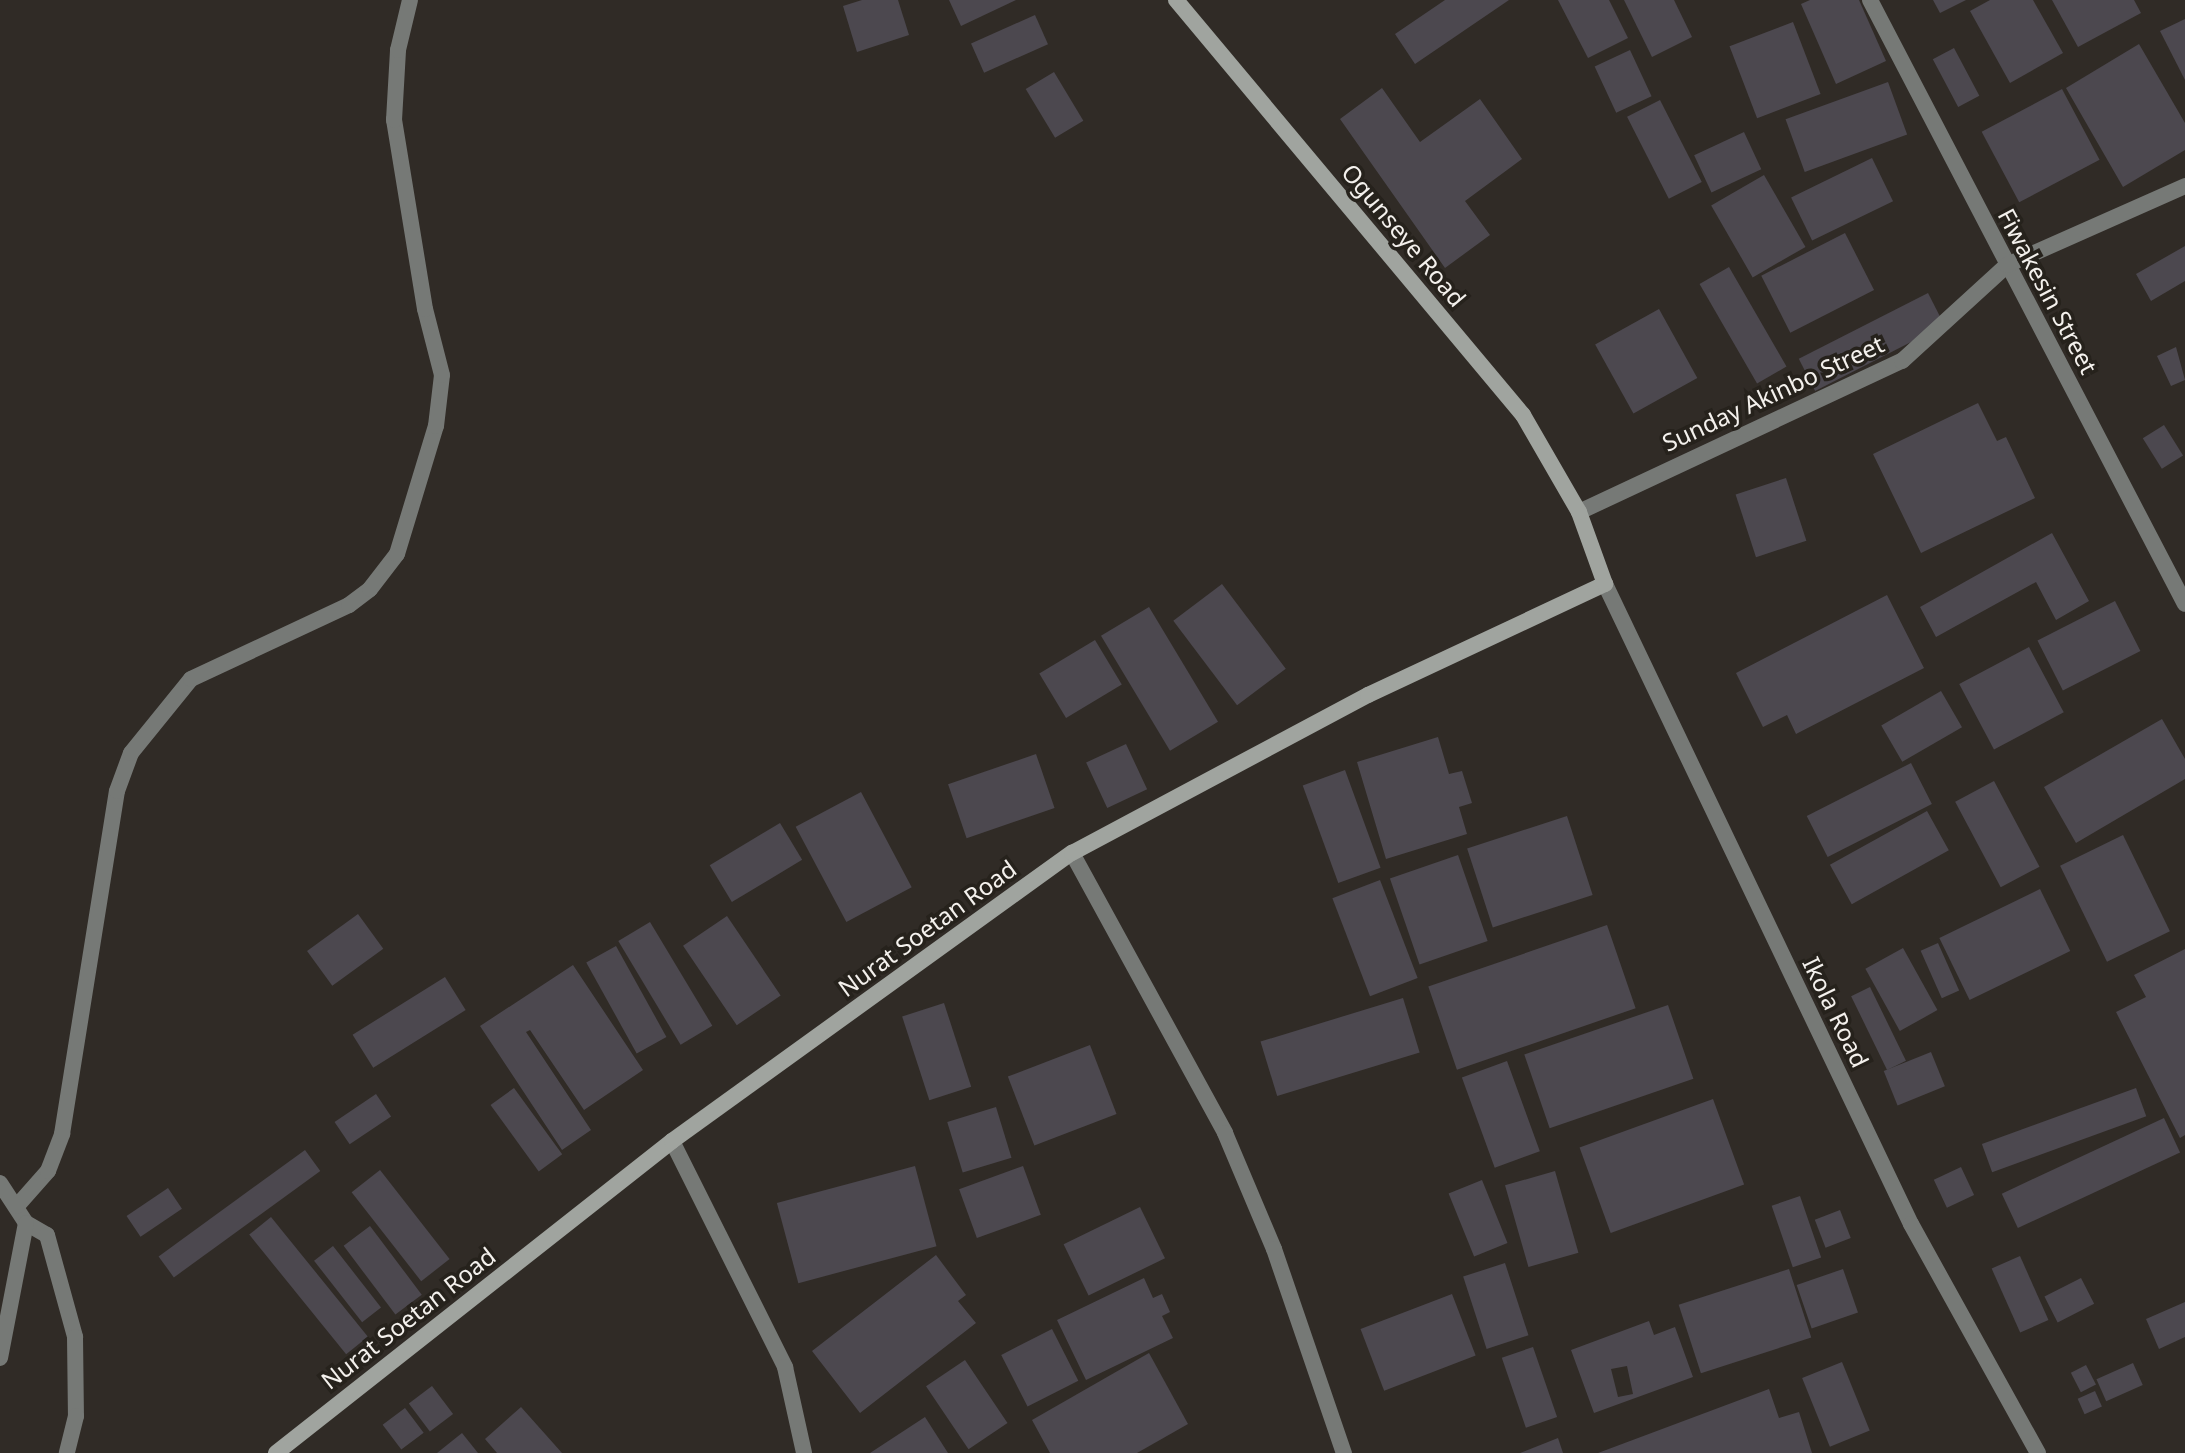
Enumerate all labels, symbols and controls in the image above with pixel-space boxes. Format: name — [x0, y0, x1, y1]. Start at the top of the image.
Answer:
street label: Ogunseye Road — [1336, 158, 1472, 312]
street label: Fiwakesin Street — [1992, 203, 2104, 379]
street label: Sunday Akinbo Street — [1658, 329, 1888, 457]
street label: Nurat Soetan Road — [832, 854, 1022, 1002]
street label: Ikola Road — [1797, 952, 1875, 1072]
street label: Nurat Soetan Road — [315, 1241, 501, 1395]

